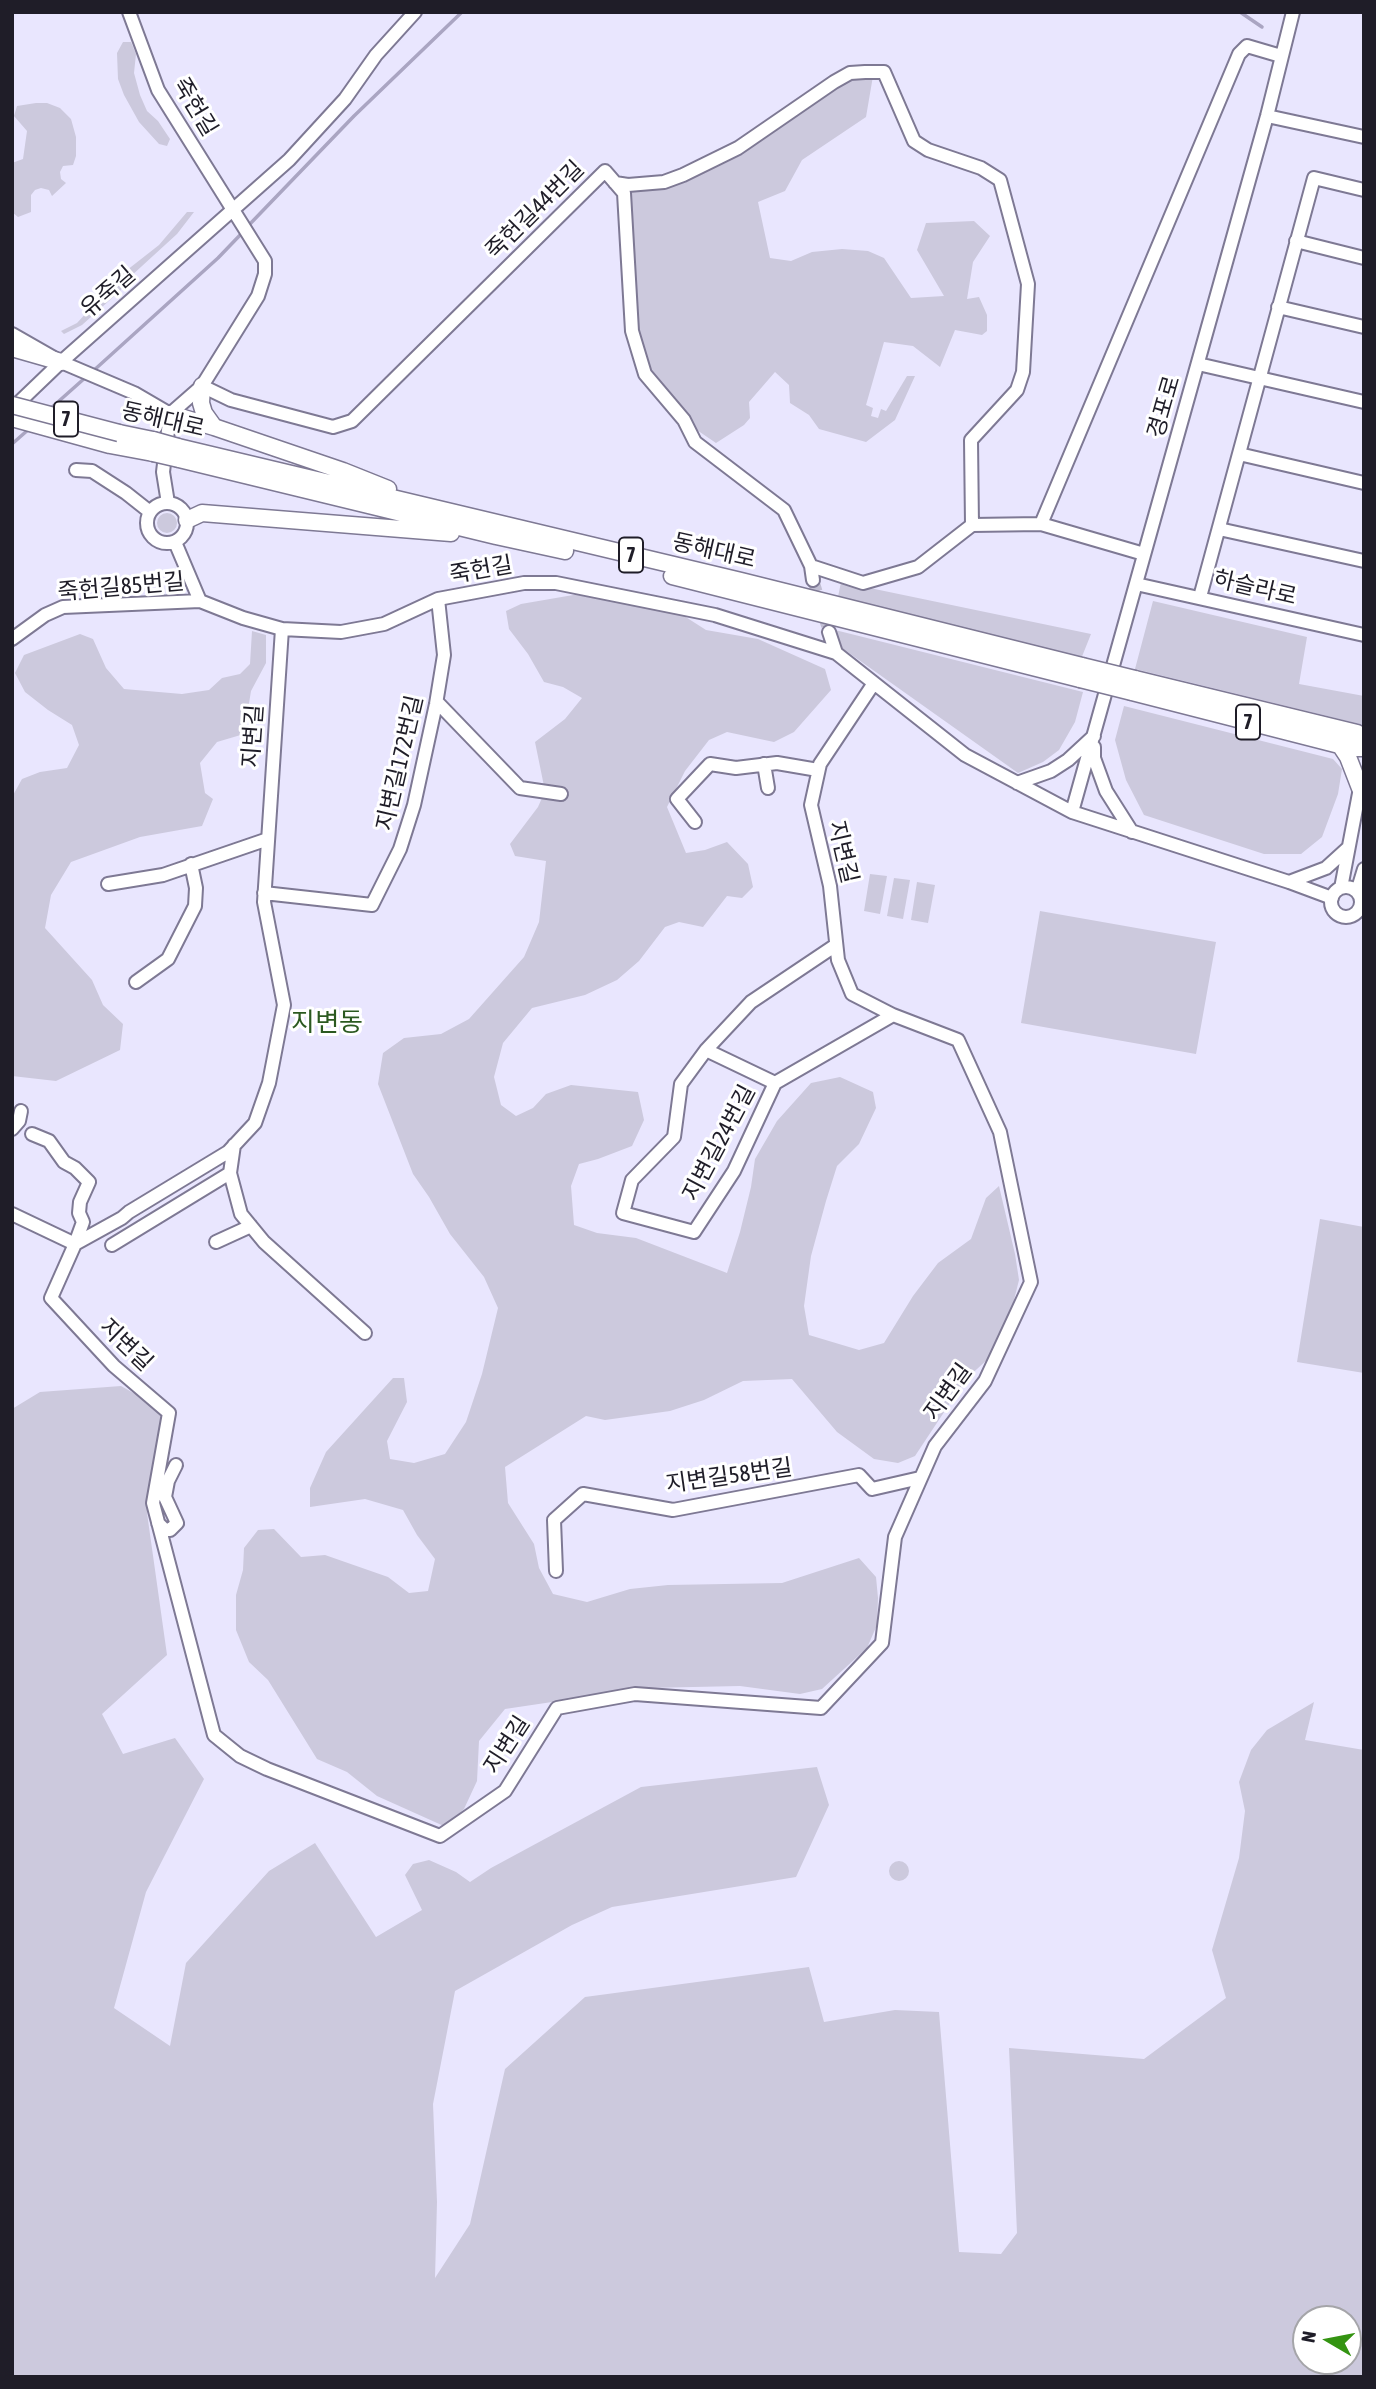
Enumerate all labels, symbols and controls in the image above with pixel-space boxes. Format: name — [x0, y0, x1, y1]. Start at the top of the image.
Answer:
street label: 죽헌길 — [167, 73, 223, 141]
street label: 죽헌길44번길 — [480, 155, 590, 265]
street label: 유죽길 — [75, 261, 141, 323]
street label: 경포로 — [1142, 373, 1186, 441]
street label: 동해대로 — [119, 397, 207, 443]
road number: 7 — [54, 402, 78, 436]
street label: 동해대로 — [670, 528, 758, 574]
road number: 7 — [619, 538, 643, 572]
street label: 죽헌길 — [447, 551, 515, 589]
street label: 하슬라로 — [1211, 565, 1299, 611]
street label: 죽헌길85번길 — [56, 568, 186, 606]
street label: 지변길172번길 — [371, 693, 429, 833]
street label: 지변길 — [237, 703, 269, 769]
road number: 7 — [1236, 704, 1260, 740]
street label: 지변길 — [822, 818, 864, 886]
district label: 지변동 — [291, 1007, 363, 1039]
street label: 지변길24번길 — [677, 1080, 761, 1206]
street label: 지변길 — [94, 1313, 158, 1377]
street label: 지변길 — [918, 1358, 978, 1426]
street label: 지변길58번길 — [664, 1453, 794, 1499]
street label: 지변길 — [478, 1711, 536, 1779]
north arrow — [1292, 2305, 1362, 2375]
text: N — [1296, 2329, 1320, 2344]

